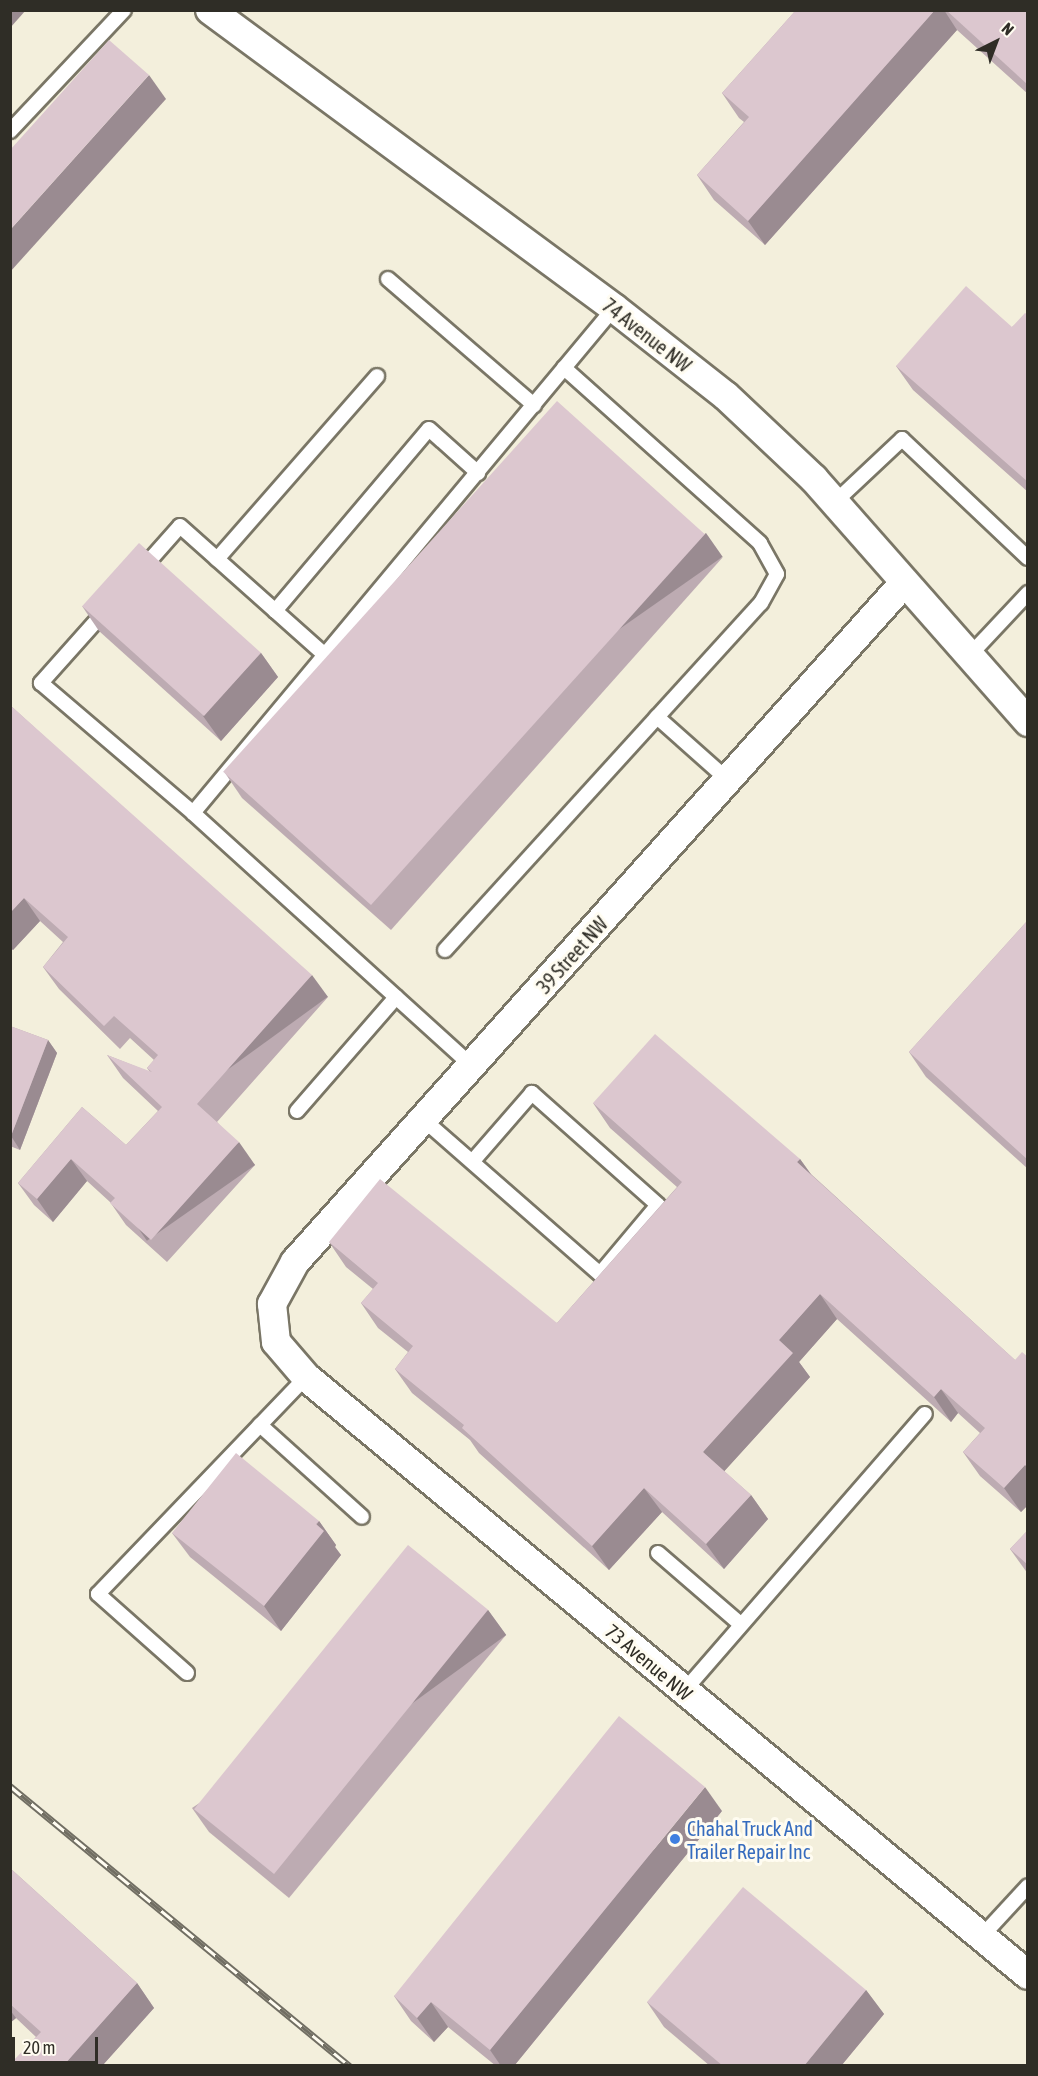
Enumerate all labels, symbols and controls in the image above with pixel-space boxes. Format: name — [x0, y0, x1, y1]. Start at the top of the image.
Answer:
north arrow — [966, 12, 1026, 72]
text: N — [999, 19, 1018, 38]
street label: 74 Avenue NW — [598, 293, 696, 377]
street label: 39 Street NW — [531, 912, 613, 998]
street label: 73 Avenue NW — [601, 1619, 697, 1705]
place label: Chahal Truck And Trailer Repair Inc — [687, 1816, 813, 1863]
marker: Chahal Truck And Trailer Repair Inc — [668, 1832, 682, 1846]
scale bar — [15, 2025, 100, 2063]
text: 20 m — [23, 2037, 55, 2058]

